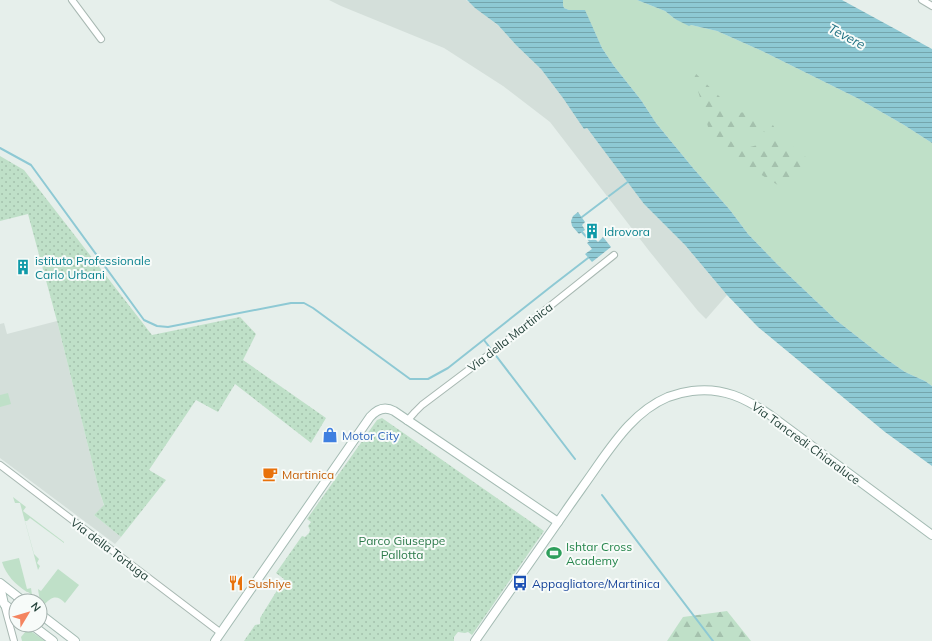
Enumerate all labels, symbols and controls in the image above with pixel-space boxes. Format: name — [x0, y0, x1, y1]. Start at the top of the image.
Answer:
water label: Tevere — [826, 20, 868, 52]
building icon: Idrovora — [583, 222, 601, 240]
place label: Idrovora — [604, 224, 650, 239]
place label: istituto Professionale Carlo Urbani — [35, 253, 150, 282]
building icon: istituto Professionale Carlo Urbani — [14, 258, 32, 276]
street label: Via della Martinica — [465, 299, 555, 375]
street label: Via Tancredi Chiaraluce — [749, 398, 863, 488]
shop icon: Motor City — [321, 426, 339, 444]
place label: Motor City — [342, 428, 400, 443]
cafe icon: Martinica — [261, 465, 279, 483]
place label: Martinica — [282, 467, 334, 482]
street label: Via della Tortuga — [68, 514, 152, 584]
park label: Parco Giuseppe Pallotta — [359, 533, 445, 562]
place label: Ishtar Cross Academy — [566, 539, 632, 568]
sports icon: Ishtar Cross Academy — [545, 544, 563, 562]
restaurant icon: Sushiye — [227, 574, 245, 592]
bus stop icon: Appagliatore/Martinica — [511, 574, 529, 592]
place label: Sushiye — [248, 576, 291, 591]
place label: Appagliatore/Martinica — [532, 576, 660, 591]
north arrow — [8, 593, 48, 633]
text: N — [28, 599, 44, 614]

